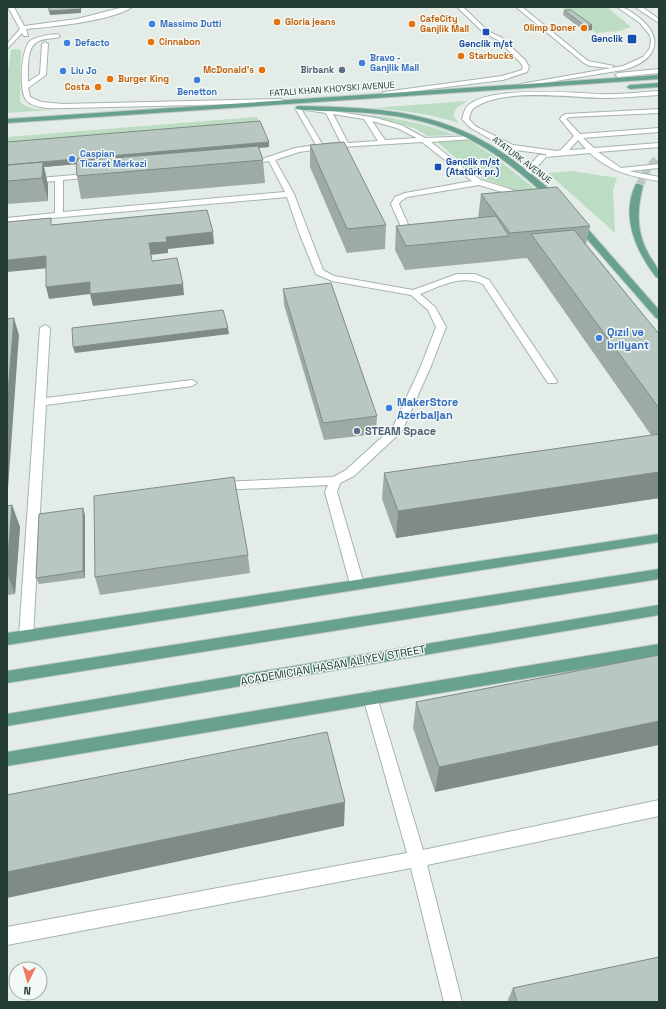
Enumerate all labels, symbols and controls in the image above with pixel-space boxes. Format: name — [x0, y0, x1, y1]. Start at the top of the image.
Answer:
place label: CafeCity Ganjlik Mall — [420, 13, 469, 35]
place label: Gloria jeans — [285, 16, 336, 28]
marker: Gloria jeans — [272, 17, 282, 27]
place label: Massimo Dutti — [160, 18, 221, 30]
marker: Massimo Dutti — [147, 19, 157, 29]
marker: CafeCity Ganjlik Mall — [407, 19, 417, 29]
place label: Olimp Doner — [524, 22, 576, 34]
marker: Olimp Doner — [579, 23, 589, 33]
marker: Gənclik m/st — [481, 27, 491, 37]
place label: Gənclik — [591, 33, 623, 45]
marker: Gənclik — [626, 33, 638, 45]
place label: Cinnabon — [159, 36, 200, 48]
place label: Defacto — [75, 37, 110, 49]
marker: Cinnabon — [146, 37, 156, 47]
marker: Defacto — [62, 38, 72, 48]
place label: Gənclik m/st — [459, 38, 513, 50]
place label: Starbucks — [469, 50, 514, 62]
marker: Starbucks — [456, 51, 466, 61]
place label: Bravo - Ganjlik Mall — [370, 52, 419, 74]
marker: Bravo - Ganjlik Mall — [357, 58, 367, 68]
place label: McDonald's — [203, 64, 254, 76]
place label: Birbank — [301, 64, 334, 76]
place label: Liu Jo — [71, 65, 97, 77]
marker: McDonald's — [257, 65, 267, 75]
marker: Birbank — [337, 65, 347, 75]
marker: Liu Jo — [58, 66, 68, 76]
place label: Burger King — [118, 73, 169, 85]
marker: Burger King — [105, 74, 115, 84]
marker: Benetton — [192, 75, 202, 85]
street label: FATALI KHAN KHOYSKI AVENUE — [269, 79, 395, 99]
place label: Costa — [65, 81, 90, 93]
marker: Costa — [93, 82, 103, 92]
place label: Benetton — [177, 86, 217, 98]
street label: ATATURK AVENUE — [490, 134, 554, 186]
place label: Caspian Ticarət Mərkəzi — [80, 148, 147, 170]
marker: Caspian Ticarət Mərkəzi — [67, 154, 77, 164]
place label: Gənclik m/st (Atatürk pr.) — [446, 156, 500, 178]
marker: Gənclik m/st (Atatürk pr.) — [433, 162, 443, 172]
place label: Qızıl və brilyant — [607, 325, 649, 352]
marker: Qızıl və brilyant — [594, 333, 604, 343]
place label: MakerStore Azerbaijan — [397, 395, 458, 422]
marker: MakerStore Azerbaijan — [384, 403, 394, 413]
place label: STEAM Space — [365, 424, 436, 438]
marker: STEAM Space — [352, 426, 362, 436]
street label: ACADEMICIAN HASAN ALIYEV STREET — [239, 642, 427, 688]
north arrow — [8, 961, 48, 1001]
text: N — [23, 984, 31, 998]

